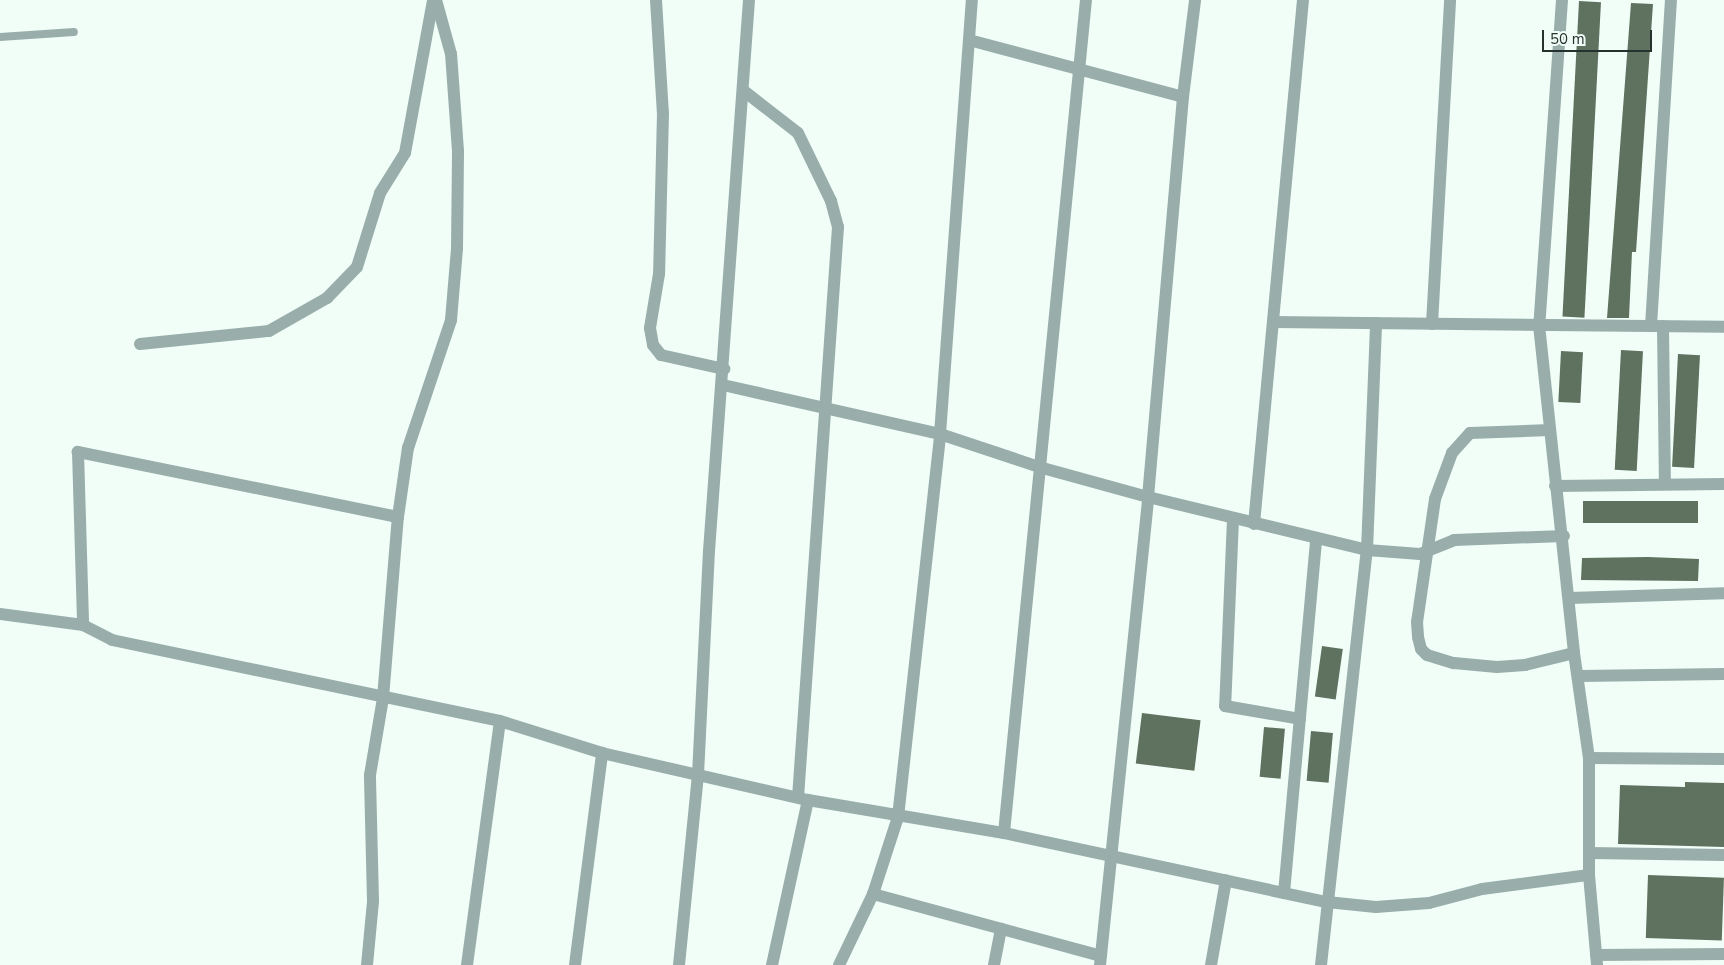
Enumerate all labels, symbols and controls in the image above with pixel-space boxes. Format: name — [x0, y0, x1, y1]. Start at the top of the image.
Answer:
scale bar — [1544, 20, 1654, 52]
text: 50 m — [1550, 29, 1585, 49]

